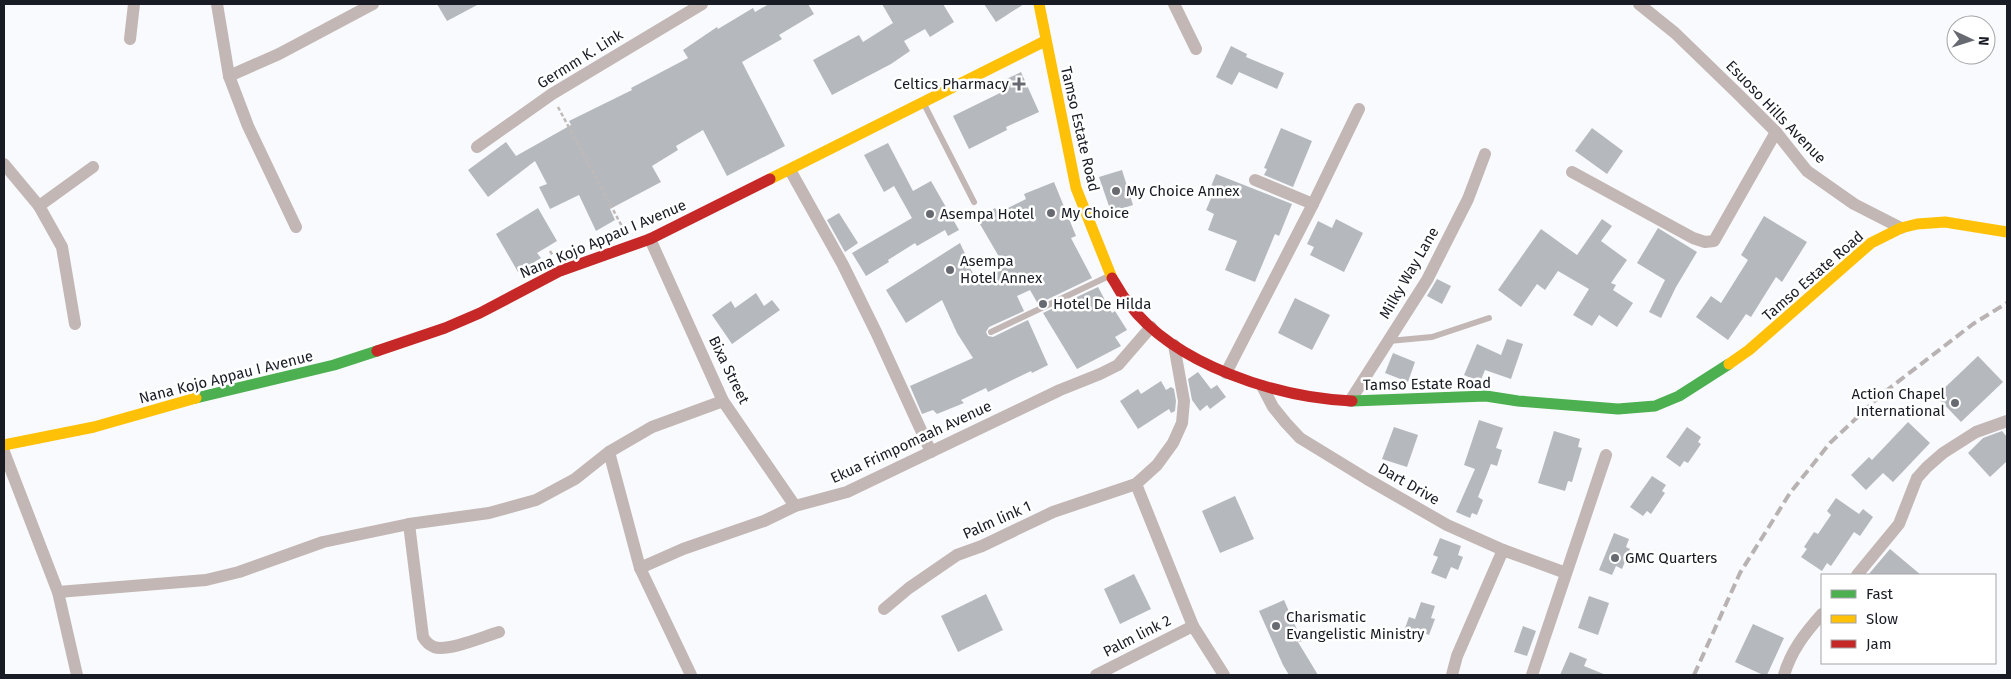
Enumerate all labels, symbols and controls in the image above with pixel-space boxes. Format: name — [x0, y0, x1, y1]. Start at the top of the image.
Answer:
north arrow — [1946, 15, 1996, 65]
street label: Germm K. Link — [534, 25, 626, 93]
text: N — [1975, 36, 1992, 46]
street label: Esuoso Hills Avenue — [1722, 57, 1830, 167]
street label: Tamso Estate Road — [1057, 65, 1103, 193]
place label: Celtics Pharmacy — [894, 75, 1010, 93]
marker: Celtics Pharmacy — [1013, 78, 1025, 90]
place label: My Choice Annex — [1126, 182, 1240, 200]
marker: My Choice Annex — [1110, 185, 1122, 197]
street label: Nana Kojo Appau I Avenue — [517, 196, 689, 282]
place label: My Choice — [1061, 204, 1129, 222]
place label: Asempa Hotel — [940, 205, 1035, 223]
marker: My Choice — [1045, 207, 1057, 219]
marker: Asempa Hotel — [924, 208, 936, 220]
street label: Milky Way Lane — [1375, 224, 1443, 322]
street label: Tamso Estate Road — [1759, 227, 1867, 325]
place label: Asempa Hotel Annex — [960, 252, 1043, 287]
marker: Asempa Hotel Annex — [944, 264, 956, 276]
place label: Hotel De Hilda — [1053, 295, 1151, 313]
marker: Hotel De Hilda — [1037, 298, 1049, 310]
street label: Bixa Street — [705, 333, 753, 407]
street label: Nana Kojo Appau I Avenue — [137, 347, 315, 407]
street label: Tamso Estate Road — [1363, 374, 1491, 394]
place label: Action Chapel International — [1851, 385, 1946, 420]
street label: Ekua Frimpomaah Avenue — [828, 397, 994, 487]
marker: Action Chapel International — [1949, 397, 1961, 409]
street label: Dart Drive — [1375, 459, 1443, 509]
street label: Palm link 1 — [960, 497, 1034, 543]
place label: GMC Quarters — [1625, 549, 1717, 567]
marker: GMC Quarters — [1609, 552, 1621, 564]
legend — [1821, 574, 1996, 664]
text: Fast — [1866, 585, 1893, 603]
place label: Charismatic Evangelistic Ministry — [1286, 608, 1425, 643]
text: Slow — [1866, 610, 1898, 628]
street label: Palm link 2 — [1100, 611, 1174, 661]
marker: Charismatic Evangelistic Ministry — [1270, 620, 1282, 632]
text: Jam — [1866, 635, 1892, 653]

